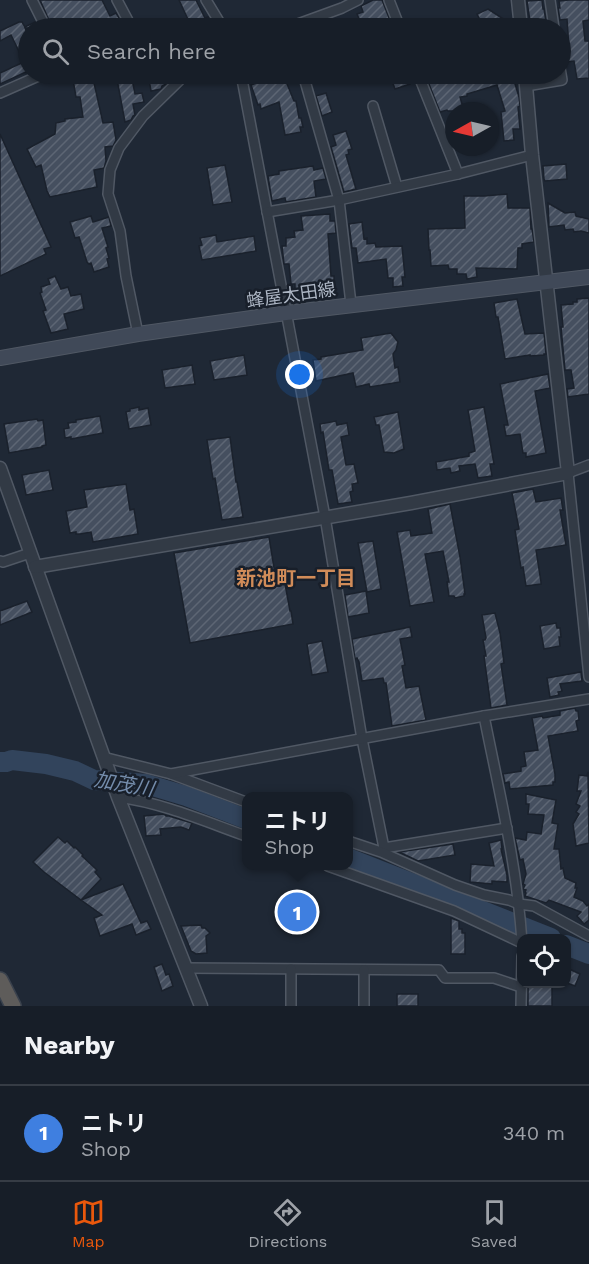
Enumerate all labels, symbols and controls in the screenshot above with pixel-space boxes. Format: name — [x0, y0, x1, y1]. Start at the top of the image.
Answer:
search box — [18, 18, 571, 84]
icon: search — [39, 35, 72, 68]
text: Search here — [87, 39, 216, 64]
north arrow — [445, 102, 499, 156]
street label: 蜂屋太田線 — [245, 278, 337, 311]
your location — [285, 360, 314, 389]
district label: 新池町一丁目 — [236, 566, 356, 590]
water label: 加茂川 — [92, 767, 158, 801]
popup — [242, 792, 353, 870]
text: ニトリ — [264, 809, 331, 834]
text: Shop — [264, 835, 314, 859]
pin: 1 — [278, 890, 316, 934]
map controls — [517, 934, 571, 988]
button: locate — [517, 934, 571, 988]
text: Nearby — [24, 1030, 115, 1060]
text: ニトリ — [81, 1111, 147, 1136]
text: 1 — [39, 1121, 48, 1145]
text: 340 m — [503, 1121, 565, 1145]
text: Shop — [81, 1137, 131, 1161]
tab: Map — [72, 1196, 105, 1251]
tab: Directions — [248, 1196, 327, 1251]
tab: Saved — [471, 1196, 517, 1251]

